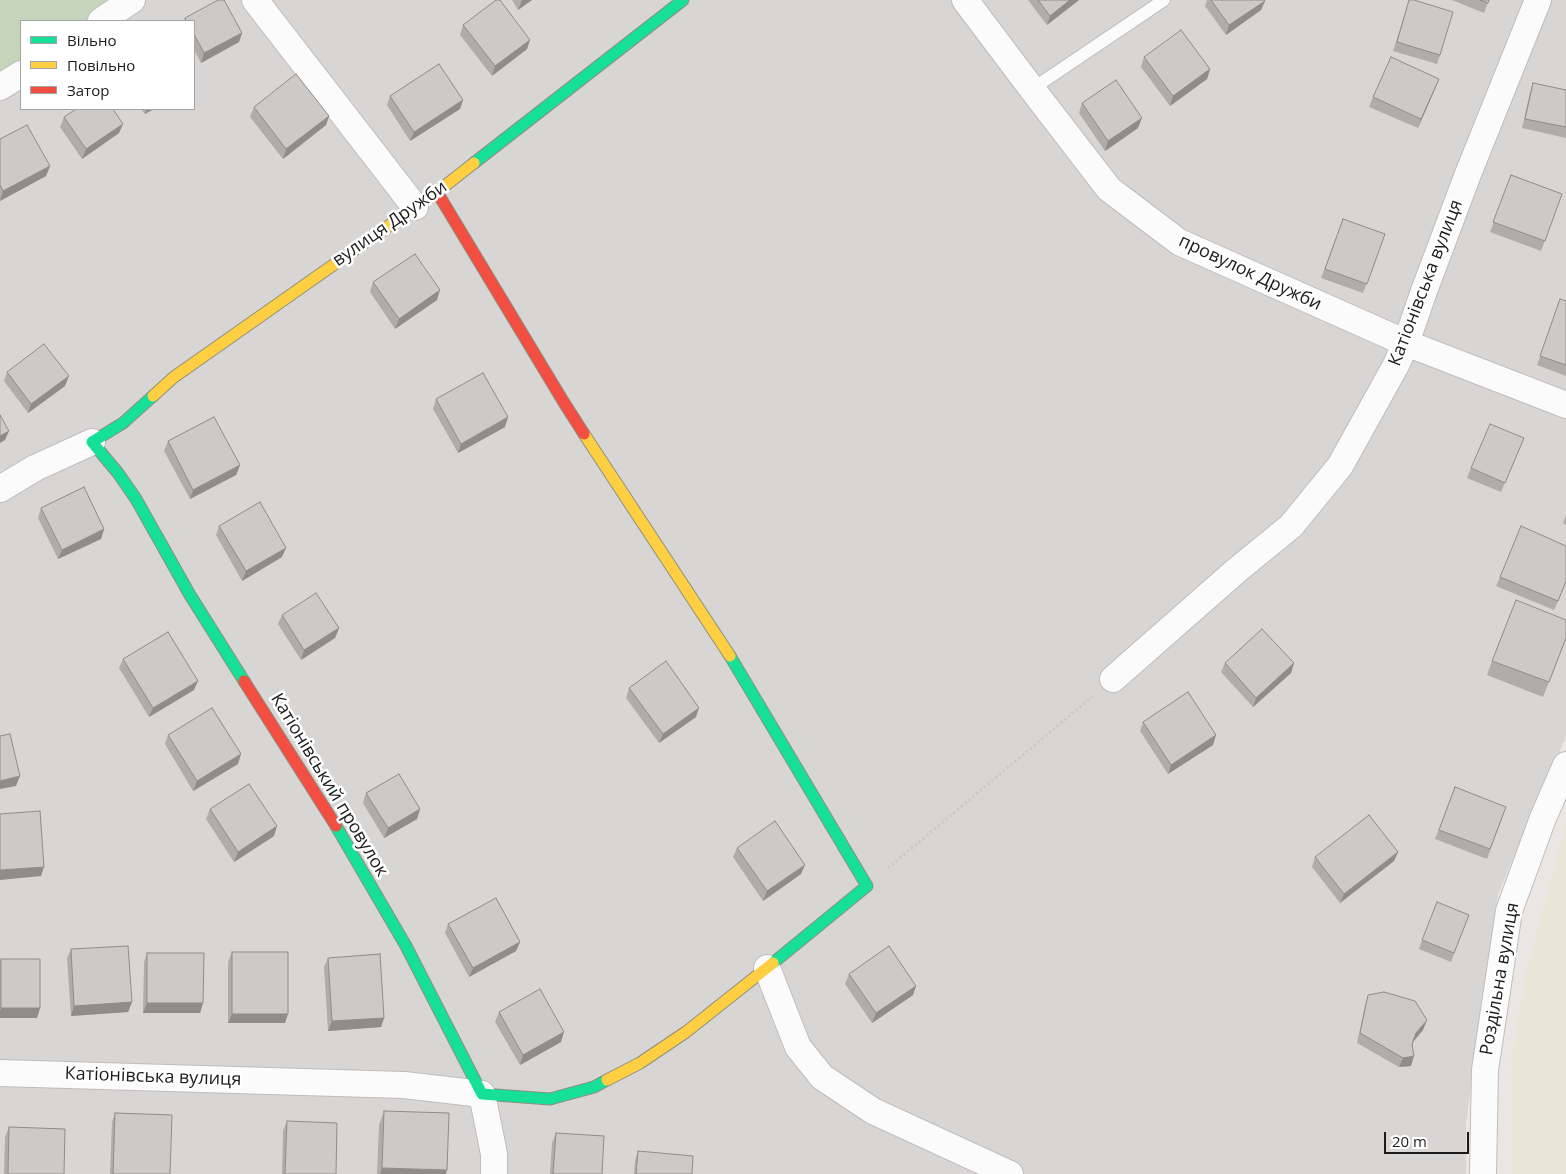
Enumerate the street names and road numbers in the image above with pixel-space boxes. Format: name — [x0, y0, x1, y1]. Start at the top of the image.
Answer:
street label: вулиця Дружби — [329, 177, 451, 271]
street label: Катіонівська вулиця — [1384, 197, 1468, 369]
street label: провулок Дружби — [1175, 230, 1325, 316]
street label: Катіонівський провулок — [266, 689, 392, 881]
street label: Роздільна вулиця — [1476, 901, 1524, 1057]
street label: Катіонівська вулиця — [64, 1063, 242, 1091]

